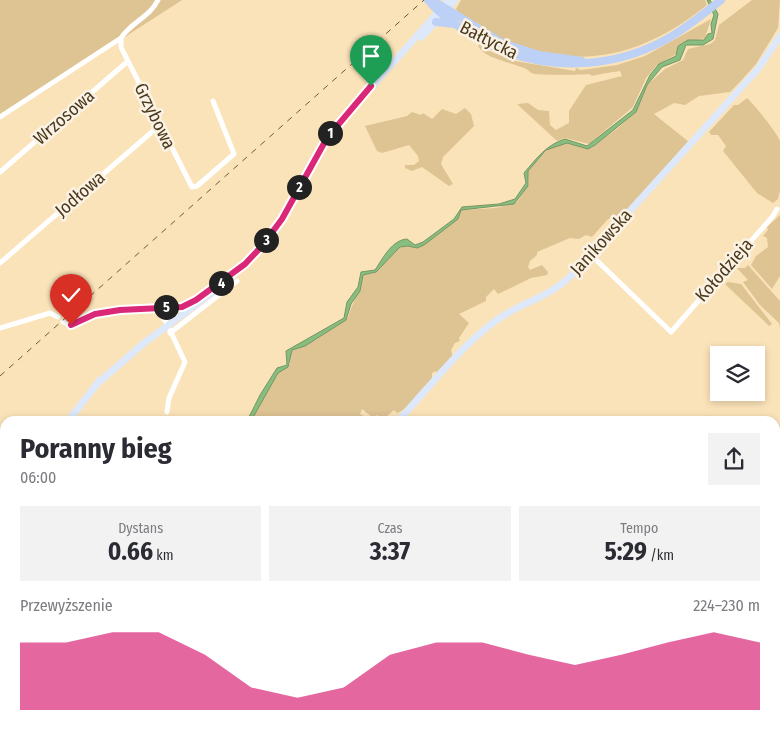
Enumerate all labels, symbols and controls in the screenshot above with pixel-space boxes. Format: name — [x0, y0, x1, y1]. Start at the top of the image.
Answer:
street label: Bałtycka — [456, 16, 522, 64]
pin — [350, 35, 392, 86]
icon: arrive — [357, 42, 385, 70]
street label: Grzybowa — [130, 79, 181, 153]
street label: Wrzosowa — [29, 84, 99, 149]
pin: 1 — [318, 120, 342, 146]
text: 1 — [328, 125, 333, 142]
street label: Jodłowa — [51, 166, 110, 222]
pin: 2 — [286, 174, 312, 200]
text: 2 — [296, 179, 303, 196]
street label: Janikowska — [565, 204, 637, 280]
pin: 3 — [254, 228, 278, 252]
text: 3 — [263, 232, 270, 249]
street label: Kołodzieja — [691, 234, 758, 306]
pin: 4 — [208, 270, 234, 296]
pin — [50, 274, 92, 325]
text: 4 — [218, 275, 225, 292]
icon: check — [57, 281, 85, 309]
pin: 5 — [154, 294, 178, 320]
text: 5 — [163, 299, 170, 316]
map controls — [710, 346, 765, 401]
button: layers — [710, 346, 765, 401]
text: Poranny bieg — [20, 432, 172, 465]
button: share — [708, 433, 760, 485]
text: 06:00 — [20, 468, 56, 487]
text: Dystans — [118, 520, 163, 537]
text: Czas — [377, 520, 403, 537]
text: Tempo — [620, 520, 658, 537]
text: 0.66 — [108, 537, 153, 567]
text: 3:37 — [370, 537, 410, 567]
text: 5:29 — [605, 537, 647, 567]
text: km — [153, 547, 174, 564]
text: /km — [647, 547, 674, 564]
text: Przewyższenie — [20, 596, 113, 615]
text: 224–230 m — [693, 596, 760, 615]

